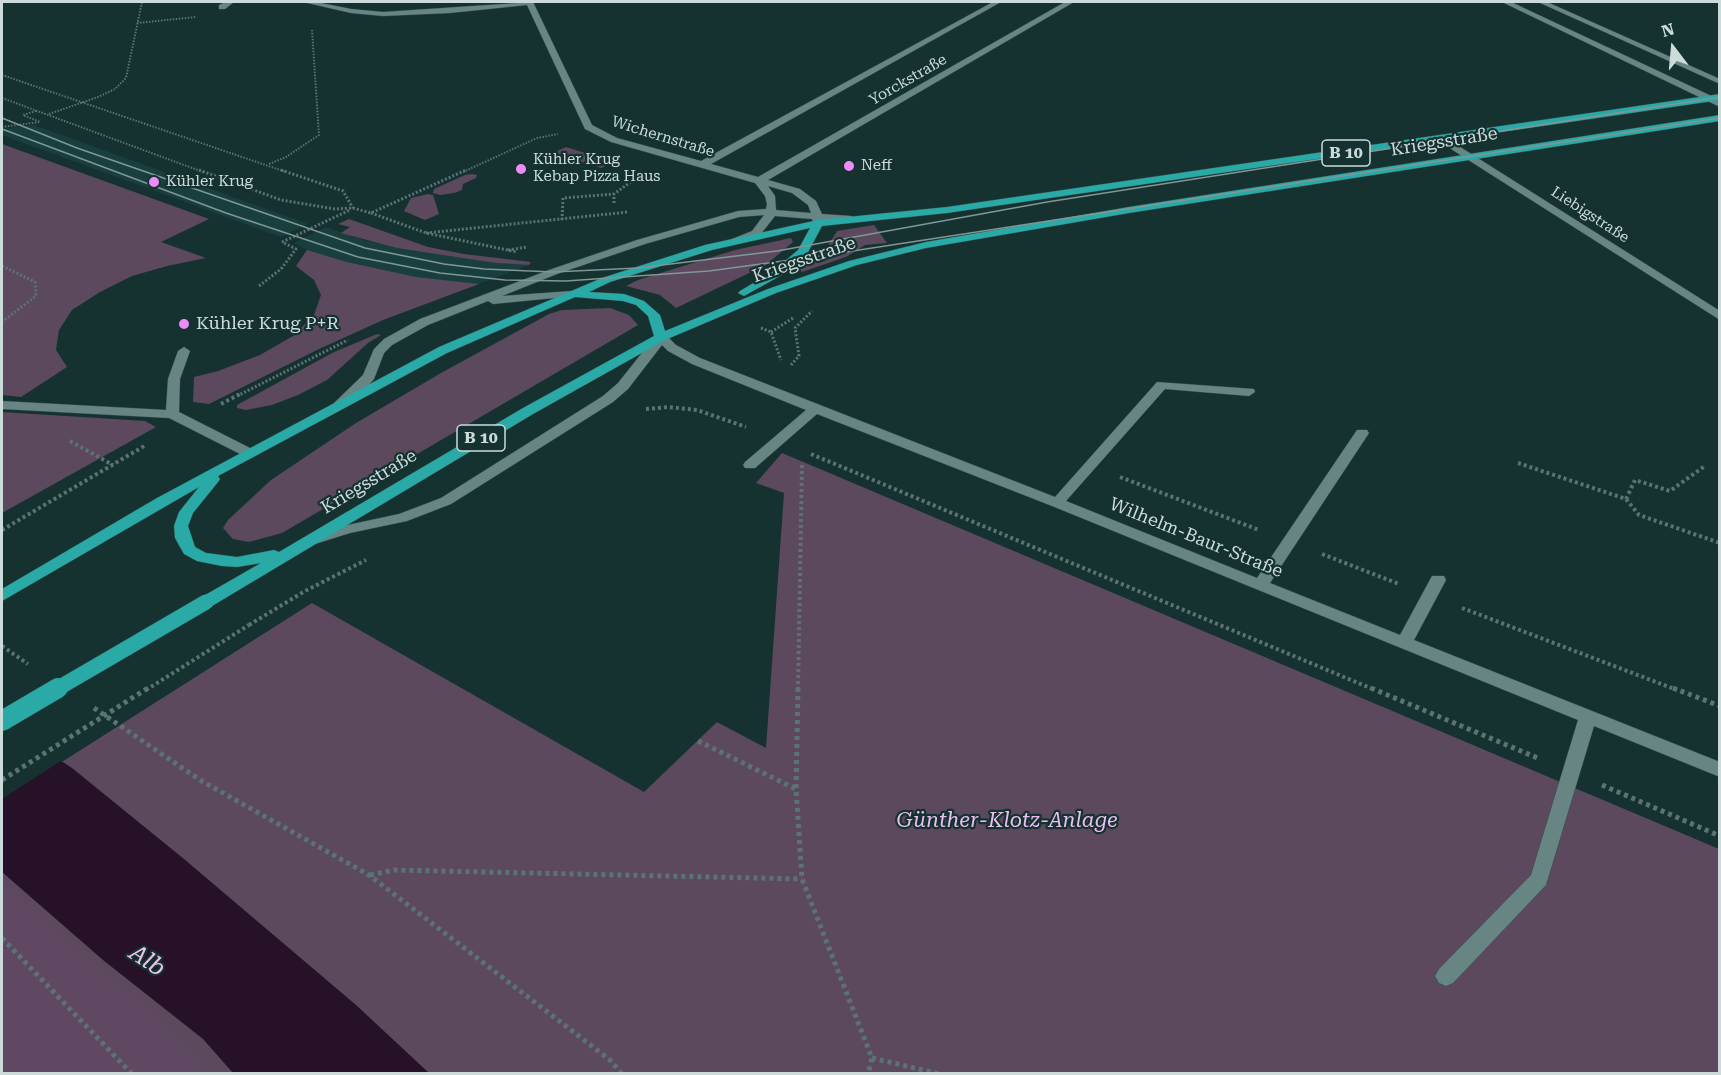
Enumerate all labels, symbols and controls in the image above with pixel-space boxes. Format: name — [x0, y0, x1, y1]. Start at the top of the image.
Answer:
north arrow — [1643, 18, 1703, 78]
text: N — [1659, 19, 1676, 41]
street label: Yorckstraße — [866, 51, 950, 109]
street label: Wichernstraße — [609, 113, 717, 161]
street label: Kriegsstraße — [1389, 123, 1499, 161]
road number: B 10 — [1322, 140, 1370, 166]
place label: Kühler Krug Kebap Pizza Haus — [533, 151, 660, 186]
place label: Neff — [861, 157, 892, 175]
marker: Neff — [842, 159, 856, 173]
marker: Kühler Krug Kebap Pizza Haus — [514, 162, 528, 176]
place label: Kühler Krug — [166, 173, 253, 191]
marker: Kühler Krug — [147, 175, 161, 189]
street label: Liebigstraße — [1548, 183, 1632, 247]
street label: Kriegsstraße — [749, 232, 859, 288]
place label: Kühler Krug P+R — [196, 313, 339, 335]
marker: Kühler Krug P+R — [177, 317, 191, 331]
road number: B 10 — [457, 425, 505, 451]
street label: Kriegsstraße — [317, 445, 421, 519]
street label: Wilhelm-Baur-Straße — [1106, 493, 1286, 583]
park label: Günther-Klotz-Anlage — [896, 808, 1118, 834]
water label: Alb — [124, 939, 170, 983]

